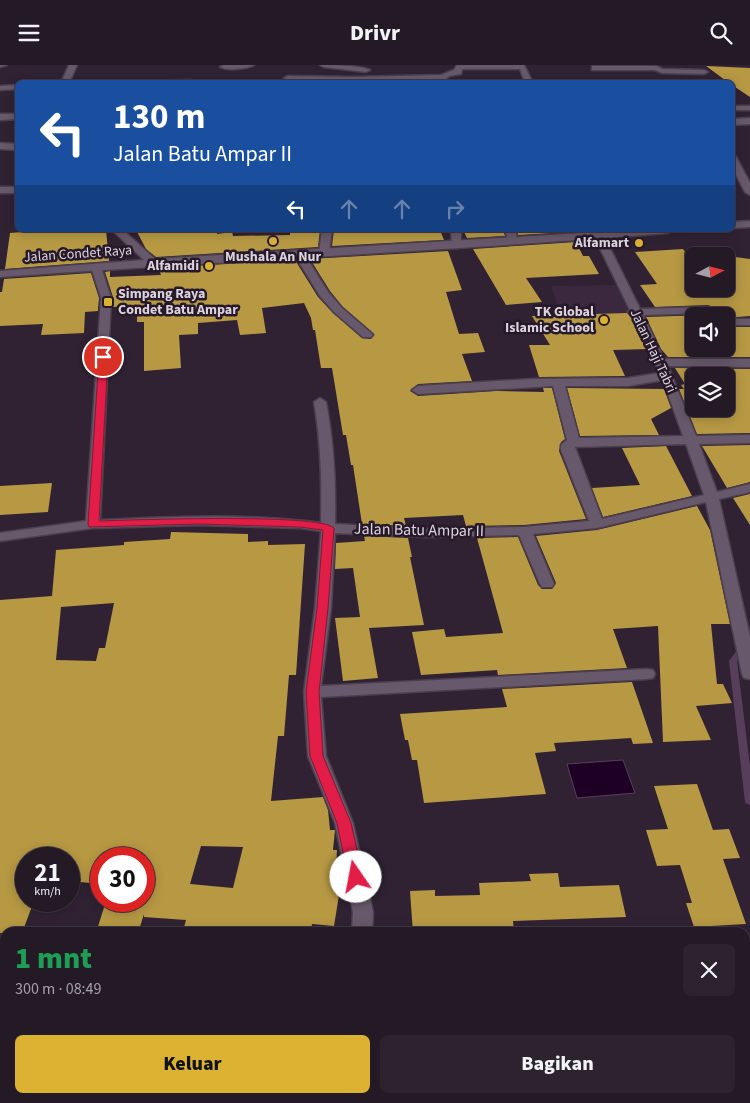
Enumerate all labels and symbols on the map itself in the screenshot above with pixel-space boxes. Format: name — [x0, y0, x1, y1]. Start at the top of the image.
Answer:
place label: Alfamart — [574, 233, 630, 253]
marker: Mushala An Nur — [267, 235, 279, 247]
marker: Alfamart — [633, 237, 645, 249]
street label: Jalan Condet Raya — [23, 240, 133, 268]
place label: Mushala An Nur — [225, 247, 321, 267]
north arrow — [685, 247, 735, 297]
place label: Alfamidi — [146, 256, 199, 276]
marker: Alfamidi — [203, 260, 215, 272]
place label: Simpang Raya Condet Batu Ampar — [118, 284, 238, 320]
marker: Simpang Raya Condet Batu Ampar — [102, 296, 114, 308]
place label: TK Global Islamic School — [505, 302, 594, 338]
street label: Jalan Haji Tabri — [625, 306, 681, 396]
marker: TK Global Islamic School — [598, 314, 610, 326]
pin — [82, 336, 124, 378]
street label: Jalan Batu Ampar II — [354, 518, 484, 542]
speed limit sign: 30 — [90, 847, 155, 912]
position arrow — [329, 850, 381, 902]

